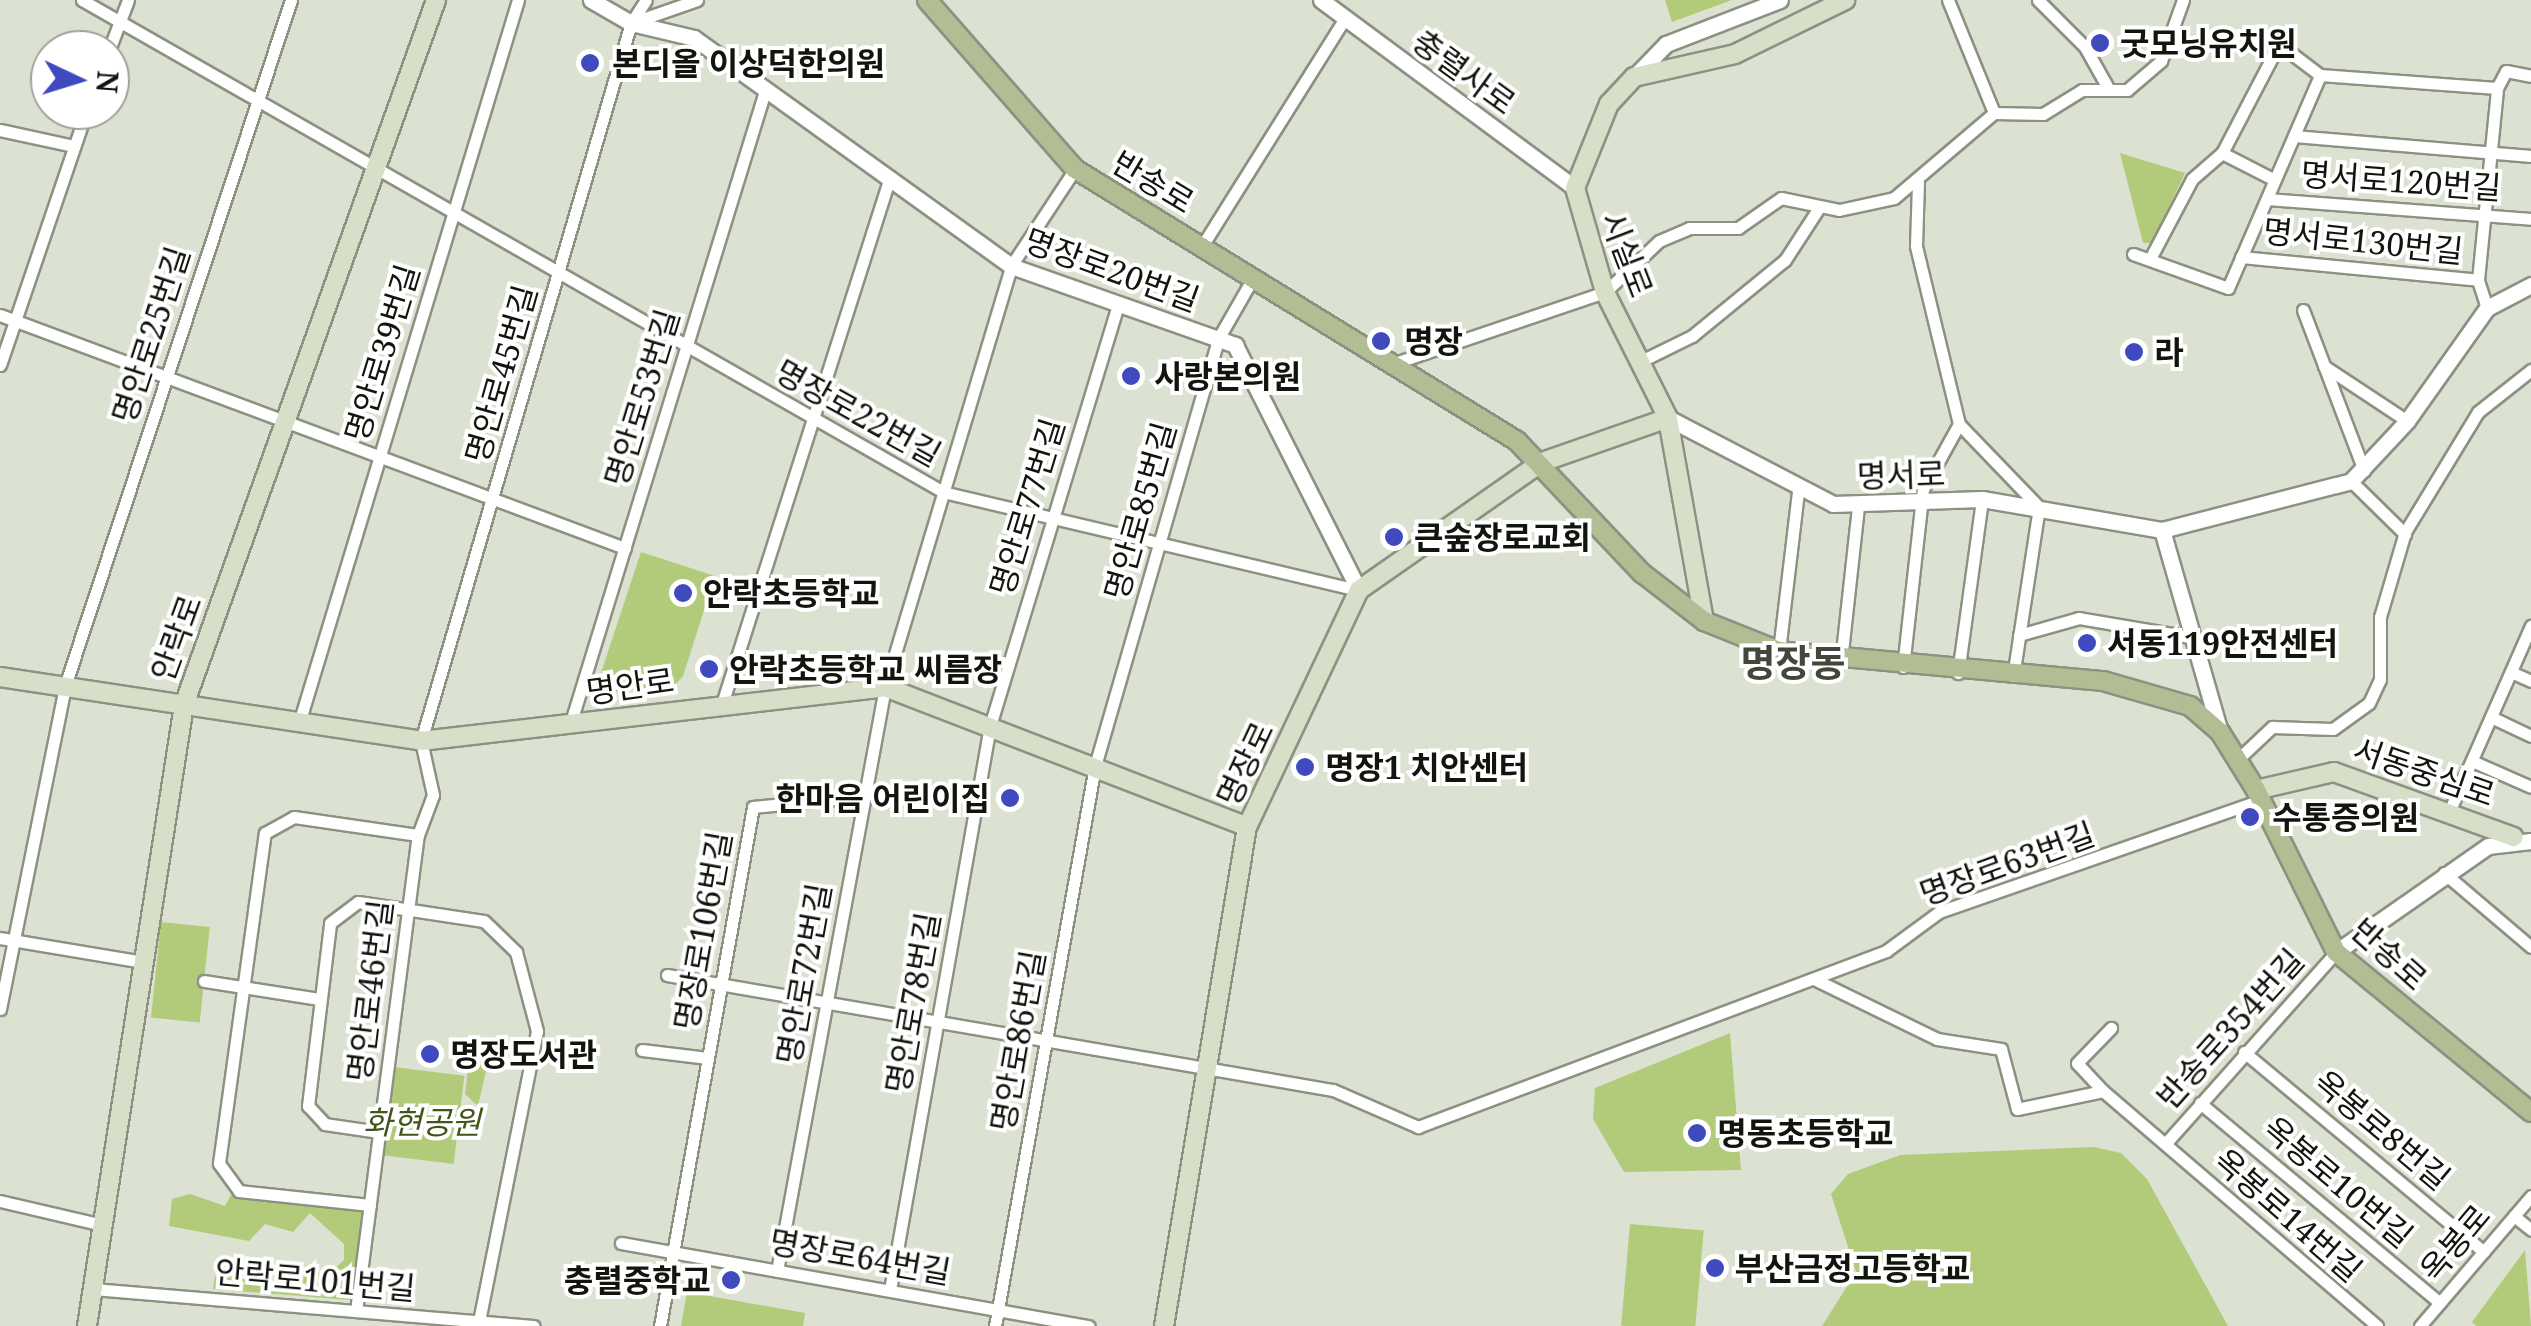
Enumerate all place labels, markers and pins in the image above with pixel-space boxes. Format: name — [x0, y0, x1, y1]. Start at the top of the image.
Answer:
place label: 굿모닝유치원 — [2120, 24, 2297, 62]
marker: 굿모닝유치원 — [2089, 32, 2111, 54]
place label: 본디올 이상덕한의원 — [612, 44, 885, 82]
marker: 본디올 이상덕한의원 — [577, 50, 603, 76]
place label: 명장 — [1404, 322, 1463, 360]
marker: 명장 — [1368, 328, 1394, 354]
place label: 라 — [2154, 333, 2183, 371]
marker: 라 — [2123, 341, 2145, 363]
place label: 사랑본의원 — [1154, 357, 1301, 395]
marker: 사랑본의원 — [1118, 363, 1144, 389]
place label: 큰숲장로교회 — [1414, 518, 1591, 556]
marker: 큰숲장로교회 — [1383, 526, 1405, 548]
place label: 안락초등학교 — [703, 574, 880, 612]
marker: 안락초등학교 — [672, 582, 694, 604]
place label: 서동119안전센터 — [2107, 624, 2338, 662]
marker: 서동119안전센터 — [2076, 632, 2098, 654]
place label: 안락초등학교 씨름장 — [729, 650, 1002, 688]
marker: 안락초등학교 씨름장 — [698, 658, 720, 680]
place label: 명장1 치안센터 — [1325, 748, 1528, 786]
marker: 명장1 치안센터 — [1294, 756, 1316, 778]
place label: 한마음 어린이집 — [776, 779, 990, 817]
marker: 한마음 어린이집 — [999, 787, 1021, 809]
place label: 수통증의원 — [2272, 798, 2419, 836]
marker: 수통증의원 — [2237, 804, 2263, 830]
place label: 명장도서관 — [450, 1035, 597, 1073]
marker: 명장도서관 — [419, 1043, 441, 1065]
place label: 명동초등학교 — [1717, 1114, 1894, 1152]
marker: 명동초등학교 — [1686, 1122, 1708, 1144]
place label: 부산금정고등학교 — [1735, 1249, 1971, 1287]
marker: 부산금정고등학교 — [1704, 1257, 1726, 1279]
place label: 충렬중학교 — [564, 1261, 711, 1299]
marker: 충렬중학교 — [720, 1269, 742, 1291]

